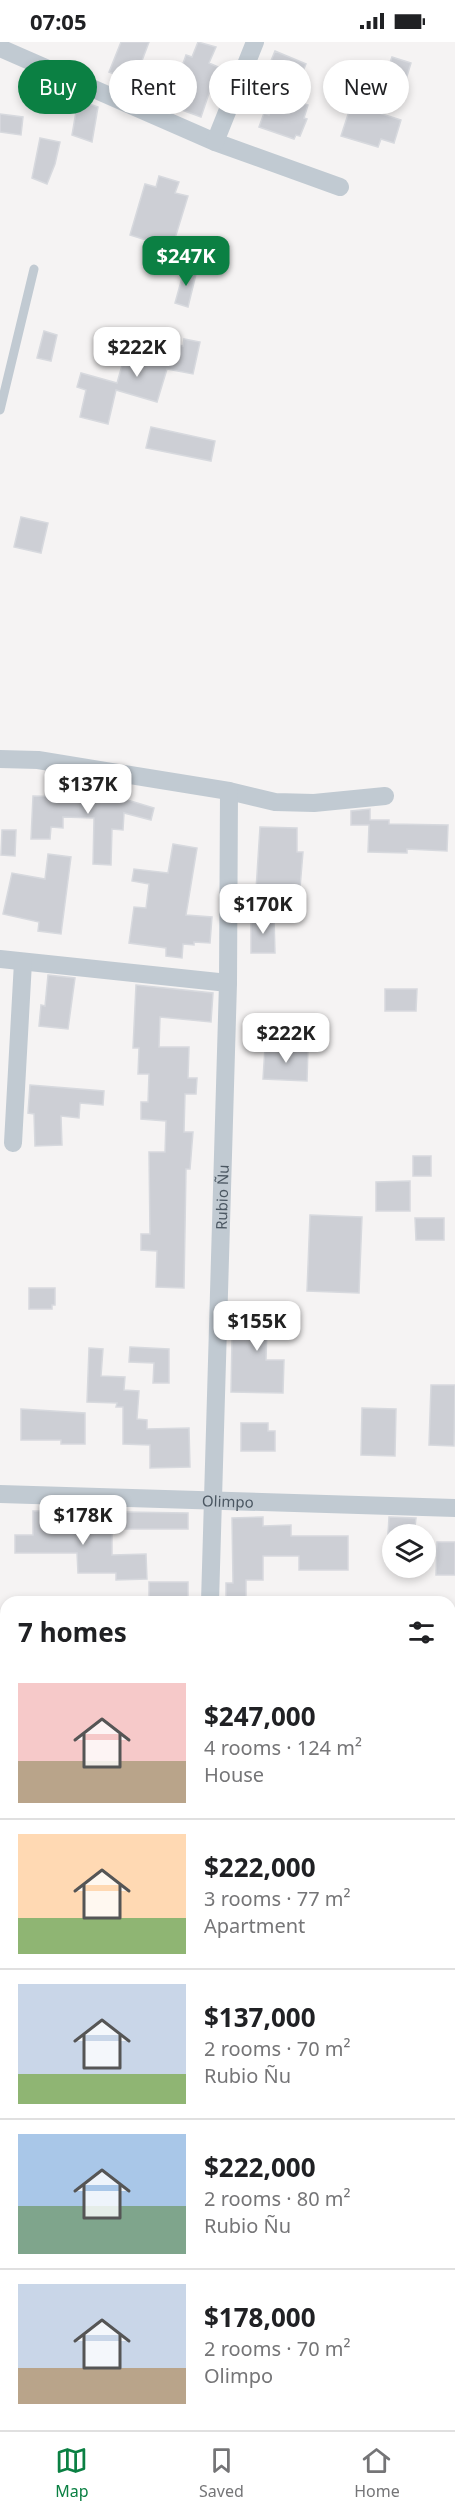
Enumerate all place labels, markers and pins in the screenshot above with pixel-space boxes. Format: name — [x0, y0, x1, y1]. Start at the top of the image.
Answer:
pin: $247K — [144, 236, 228, 287]
pin: $222K — [95, 327, 179, 378]
pin: $137K — [46, 764, 130, 815]
pin: $170K — [221, 884, 305, 935]
pin: $222K — [244, 1013, 328, 1064]
pin: $155K — [215, 1301, 299, 1352]
pin: $178K — [41, 1495, 125, 1546]

